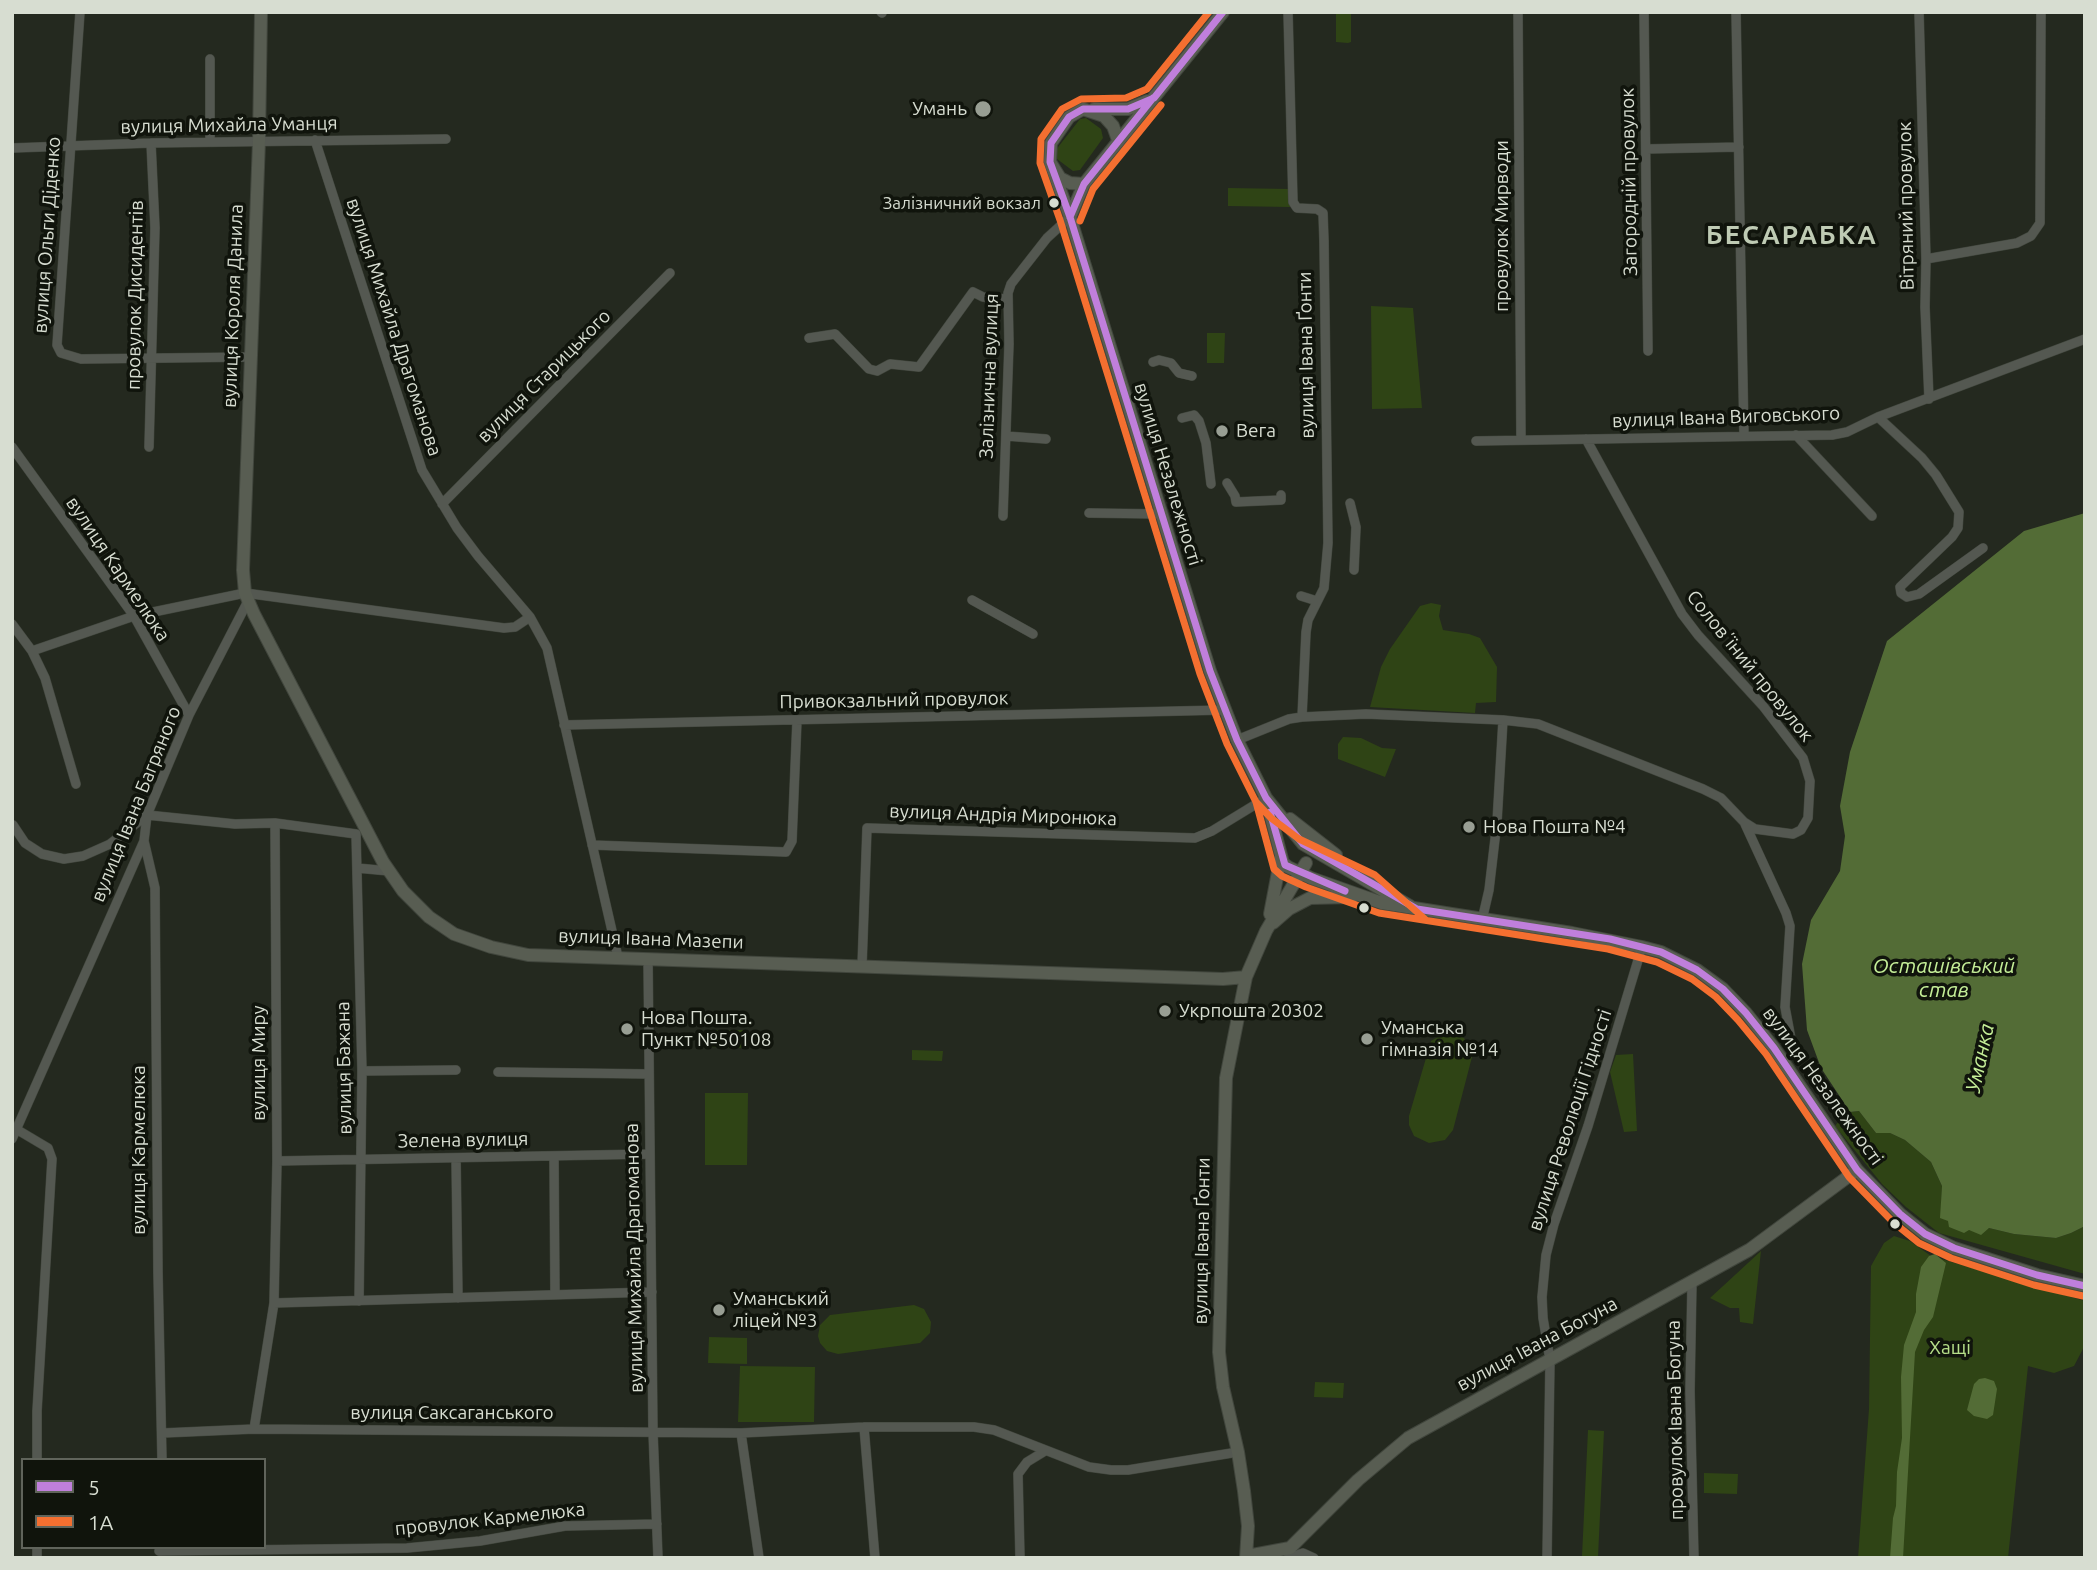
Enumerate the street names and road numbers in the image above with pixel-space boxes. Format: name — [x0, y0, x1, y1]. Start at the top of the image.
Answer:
street label: Загородній провулок — [1616, 88, 1642, 276]
street label: вулиця Михайла Уманця — [120, 112, 338, 138]
street label: Вітряний провулок — [1893, 121, 1919, 291]
street label: вулиця Ольги Діденко — [29, 136, 65, 334]
street label: провулок Мирводи — [1491, 140, 1513, 312]
street label: вулиця Михайла Драгоманова — [341, 195, 447, 459]
street label: провулок Дисидентів — [122, 200, 148, 390]
street label: вулиця Короля Данила — [218, 204, 248, 408]
street label: вулиця Івана Ґонти — [1293, 271, 1319, 439]
street label: Залізнична вулиця — [975, 293, 1003, 459]
street label: вулиця Старицького — [473, 305, 615, 447]
street label: вулиця Незалежності — [1129, 380, 1207, 568]
street label: вулиця Івана Виговського — [1612, 402, 1840, 432]
street label: вулиця Кармелюка — [61, 492, 175, 646]
street label: Соловʼїний провулок — [1682, 586, 1818, 746]
street label: Привокзальний провулок — [779, 687, 1009, 713]
street label: вулиця Івана Багряного — [86, 703, 186, 905]
street label: вулиця Андрія Миронюка — [889, 800, 1117, 830]
street label: вулиця Івана Мазепи — [558, 924, 744, 954]
street label: вулиця Бажана — [331, 1001, 357, 1135]
street label: вулиця Незалежності — [1758, 1002, 1888, 1170]
street label: вулиця Миру — [248, 1005, 270, 1121]
street label: вулиця Революції Гідності — [1523, 1006, 1617, 1234]
street label: вулиця Кармелюка — [128, 1065, 150, 1235]
street label: вулиця Михайла Драгоманова — [620, 1123, 648, 1393]
street label: Зелена вулиця — [397, 1127, 529, 1153]
street label: вулиця Івана Ґонти — [1189, 1157, 1215, 1325]
street label: вулиця Івана Богуна — [1453, 1292, 1621, 1396]
street label: провулок Івана Богуна — [1662, 1320, 1688, 1520]
street label: вулиця Саксаганського — [350, 1402, 554, 1424]
street label: провулок Кармелюка — [394, 1498, 586, 1540]

